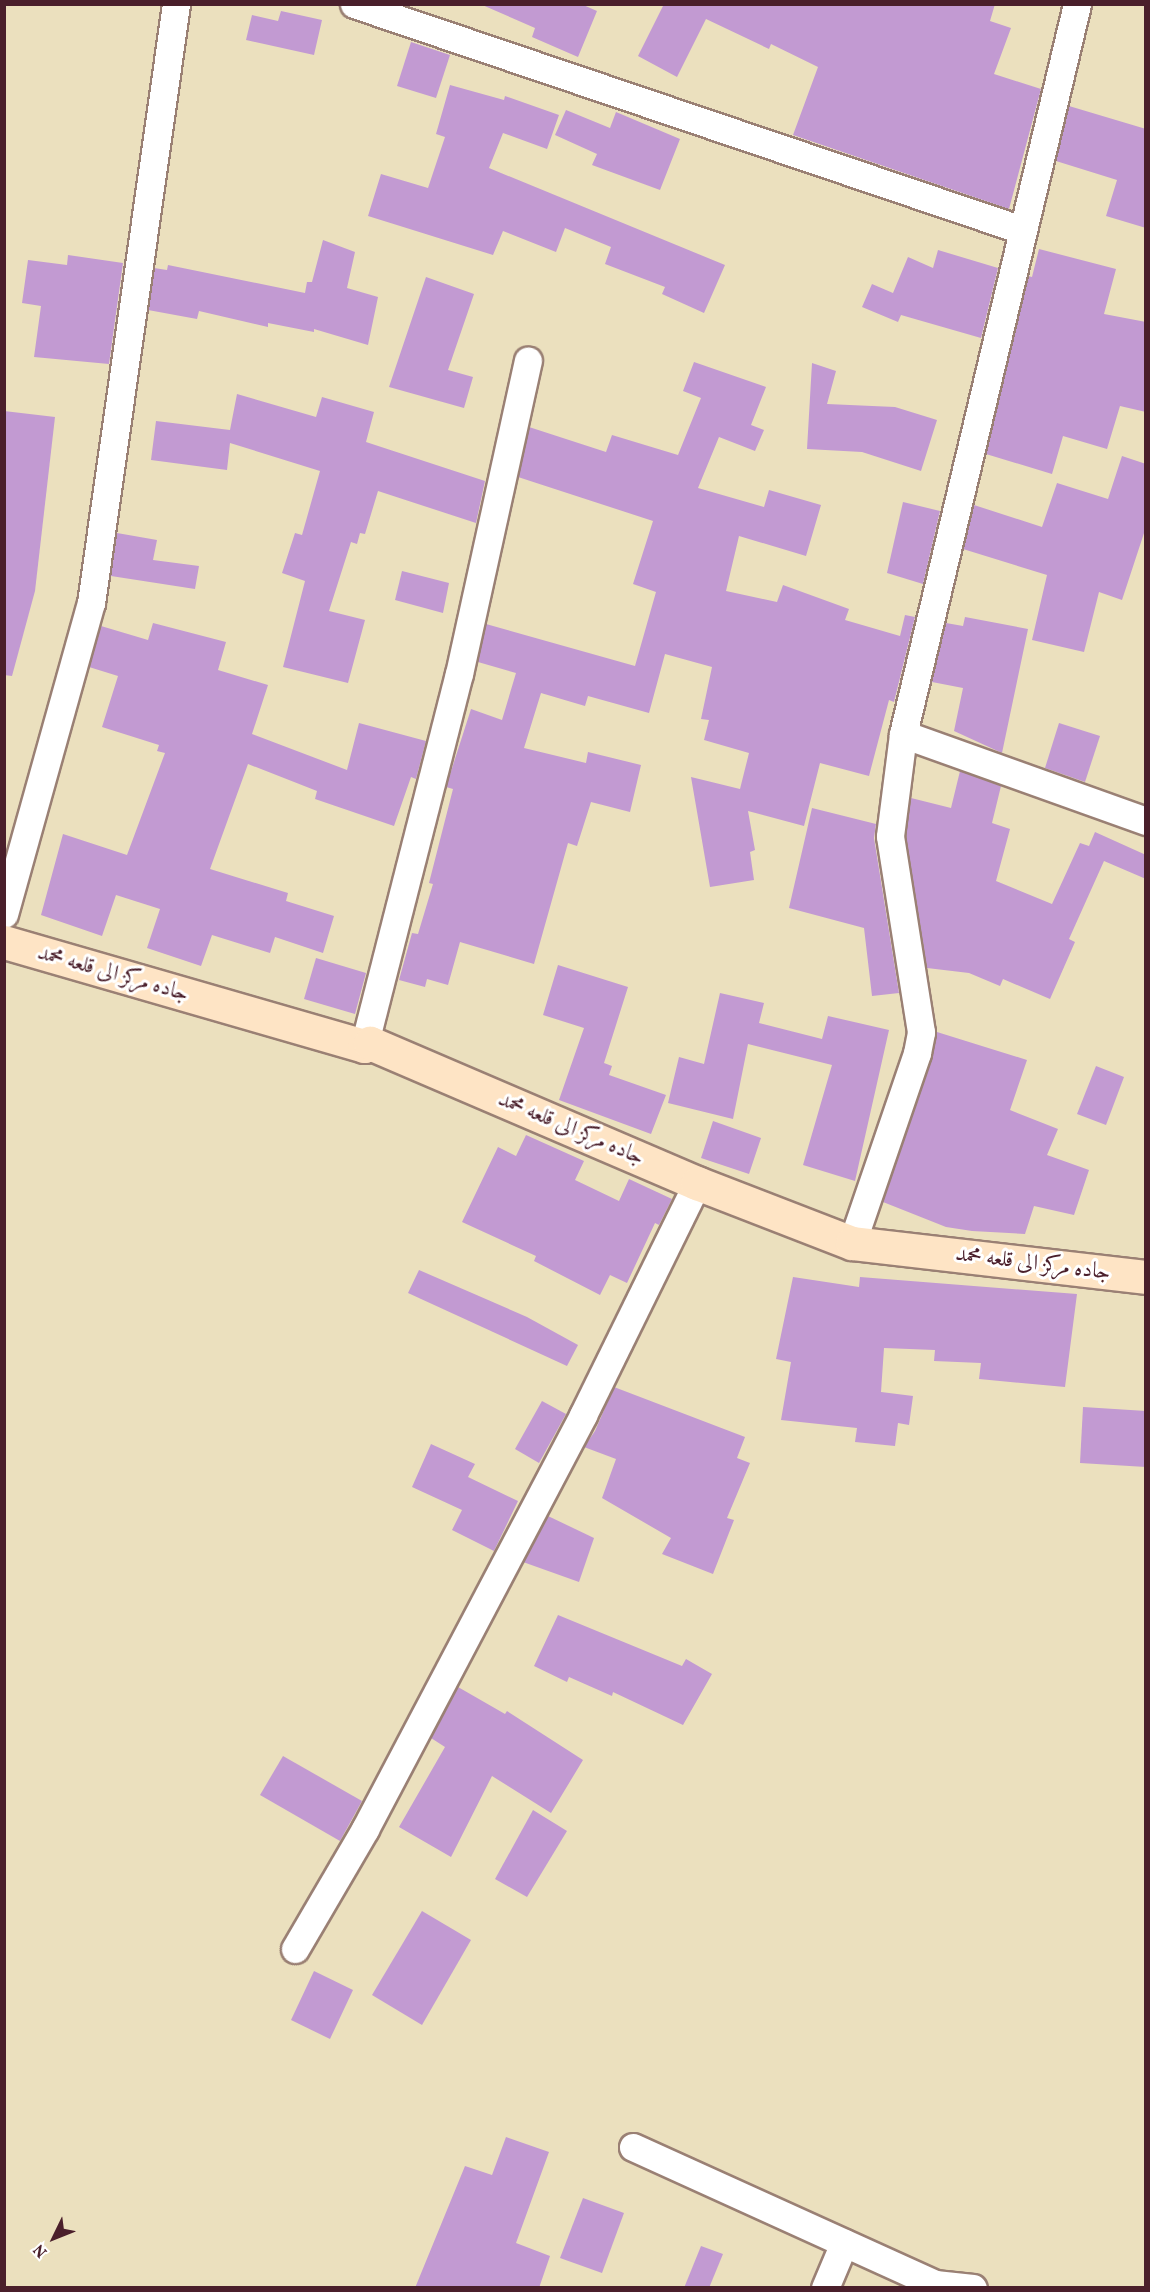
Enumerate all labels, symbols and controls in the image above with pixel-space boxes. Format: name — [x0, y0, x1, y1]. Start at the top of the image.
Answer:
street label: جاده مرکز الی قلعه محمد — [34, 940, 192, 1008]
street label: جاده مرکز الی قلعه محمد — [494, 1086, 648, 1172]
street label: جاده مرکز الی قلعه محمد — [954, 1241, 1112, 1287]
north arrow — [24, 2208, 84, 2268]
text: N — [29, 2239, 53, 2262]

